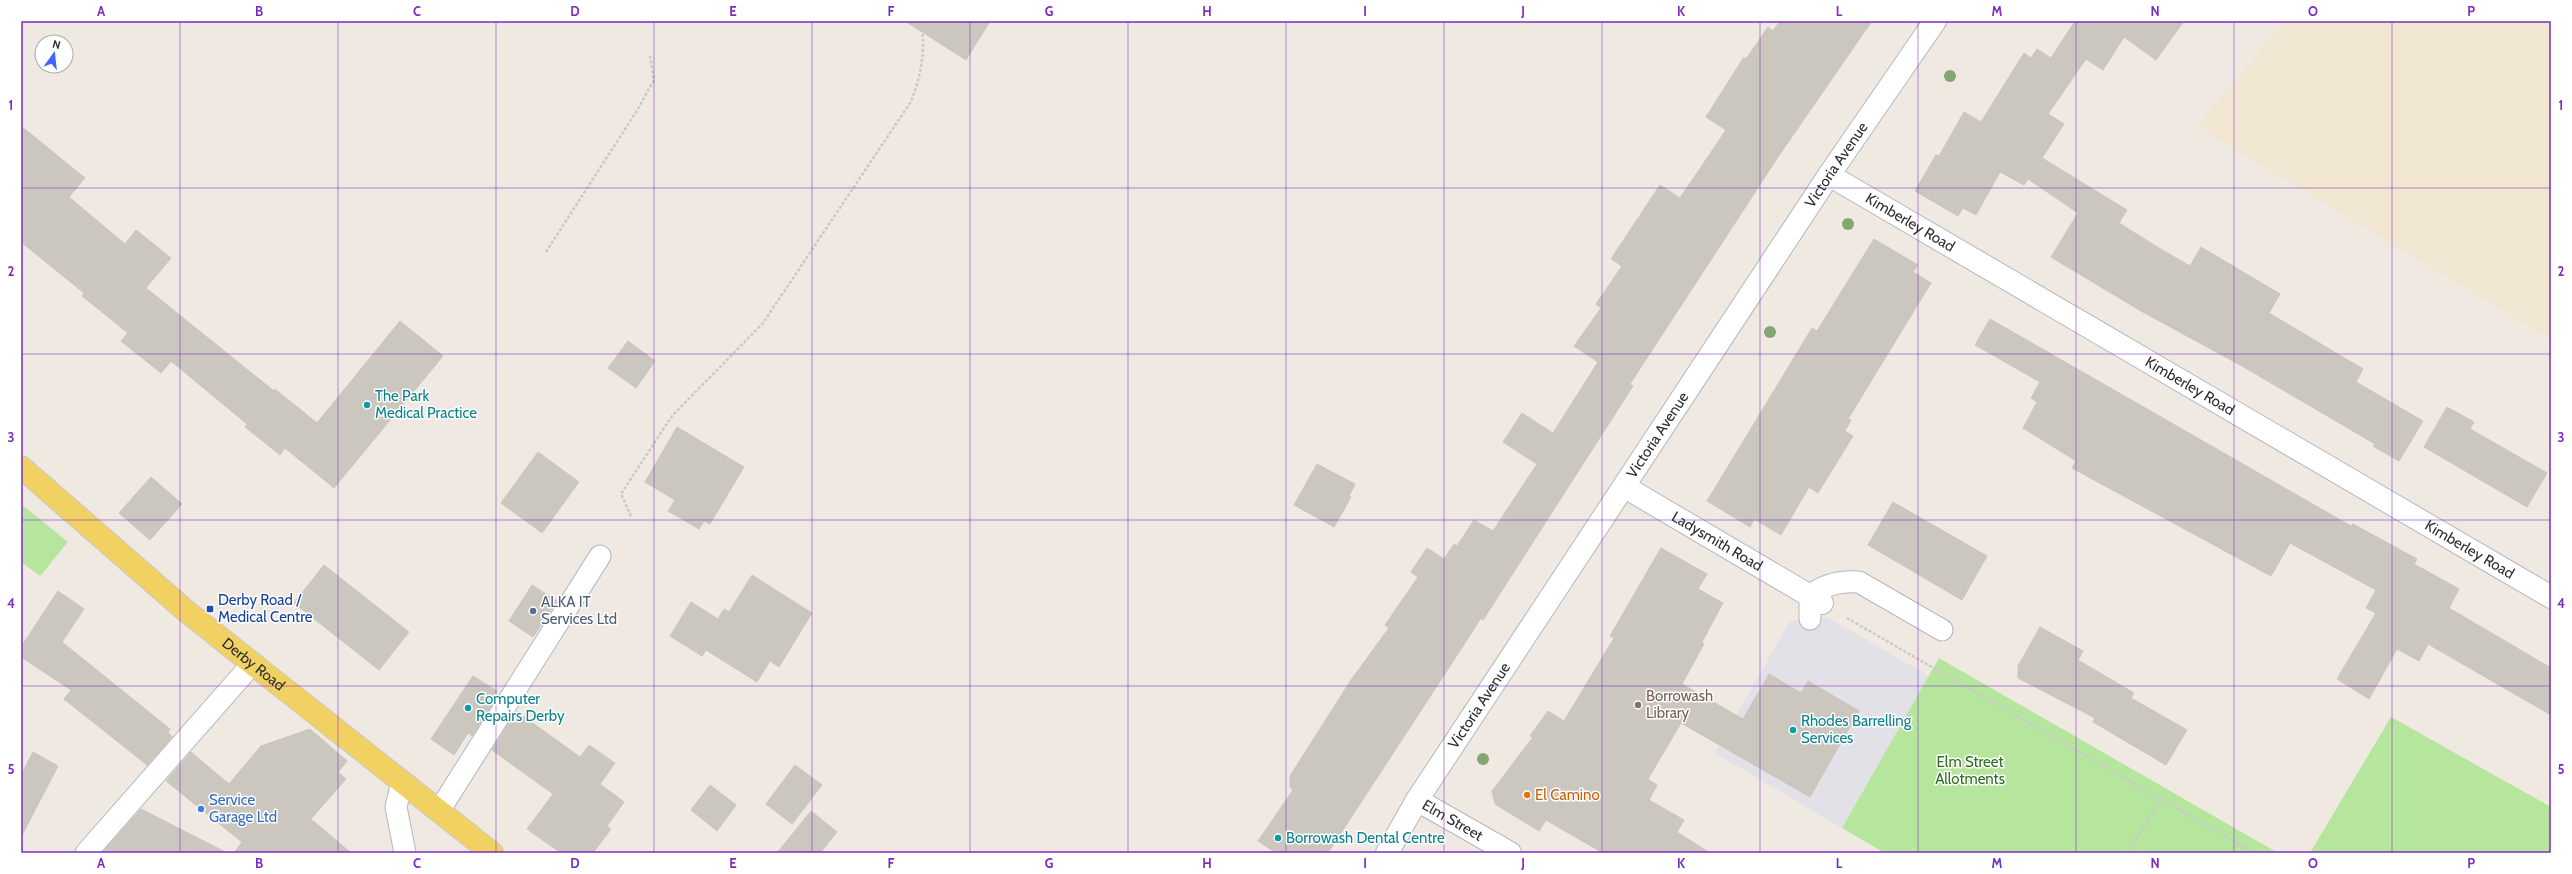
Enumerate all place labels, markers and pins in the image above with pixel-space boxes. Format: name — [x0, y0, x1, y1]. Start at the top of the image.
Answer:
place label: The Park Medical Practice — [375, 387, 477, 422]
marker: The Park Medical Practice — [362, 400, 372, 410]
place label: Derby Road / Medical Centre — [218, 591, 313, 626]
place label: ALKA IT Services Ltd — [541, 593, 617, 628]
marker: Derby Road / Medical Centre — [205, 604, 215, 614]
marker: ALKA IT Services Ltd — [528, 606, 538, 616]
place label: Borrowash Library — [1646, 687, 1713, 722]
place label: Computer Repairs Derby — [476, 690, 565, 725]
marker: Borrowash Library — [1633, 700, 1643, 710]
marker: Computer Repairs Derby — [463, 703, 473, 713]
place label: Rhodes Barrelling Services — [1801, 712, 1912, 747]
marker: Rhodes Barrelling Services — [1788, 725, 1798, 735]
place label: El Camino — [1535, 786, 1600, 804]
marker: El Camino — [1522, 790, 1532, 800]
place label: Service Garage Ltd — [209, 791, 277, 826]
marker: Service Garage Ltd — [196, 804, 206, 814]
place label: Borrowash Dental Centre — [1286, 829, 1445, 847]
marker: Borrowash Dental Centre — [1273, 833, 1283, 843]

